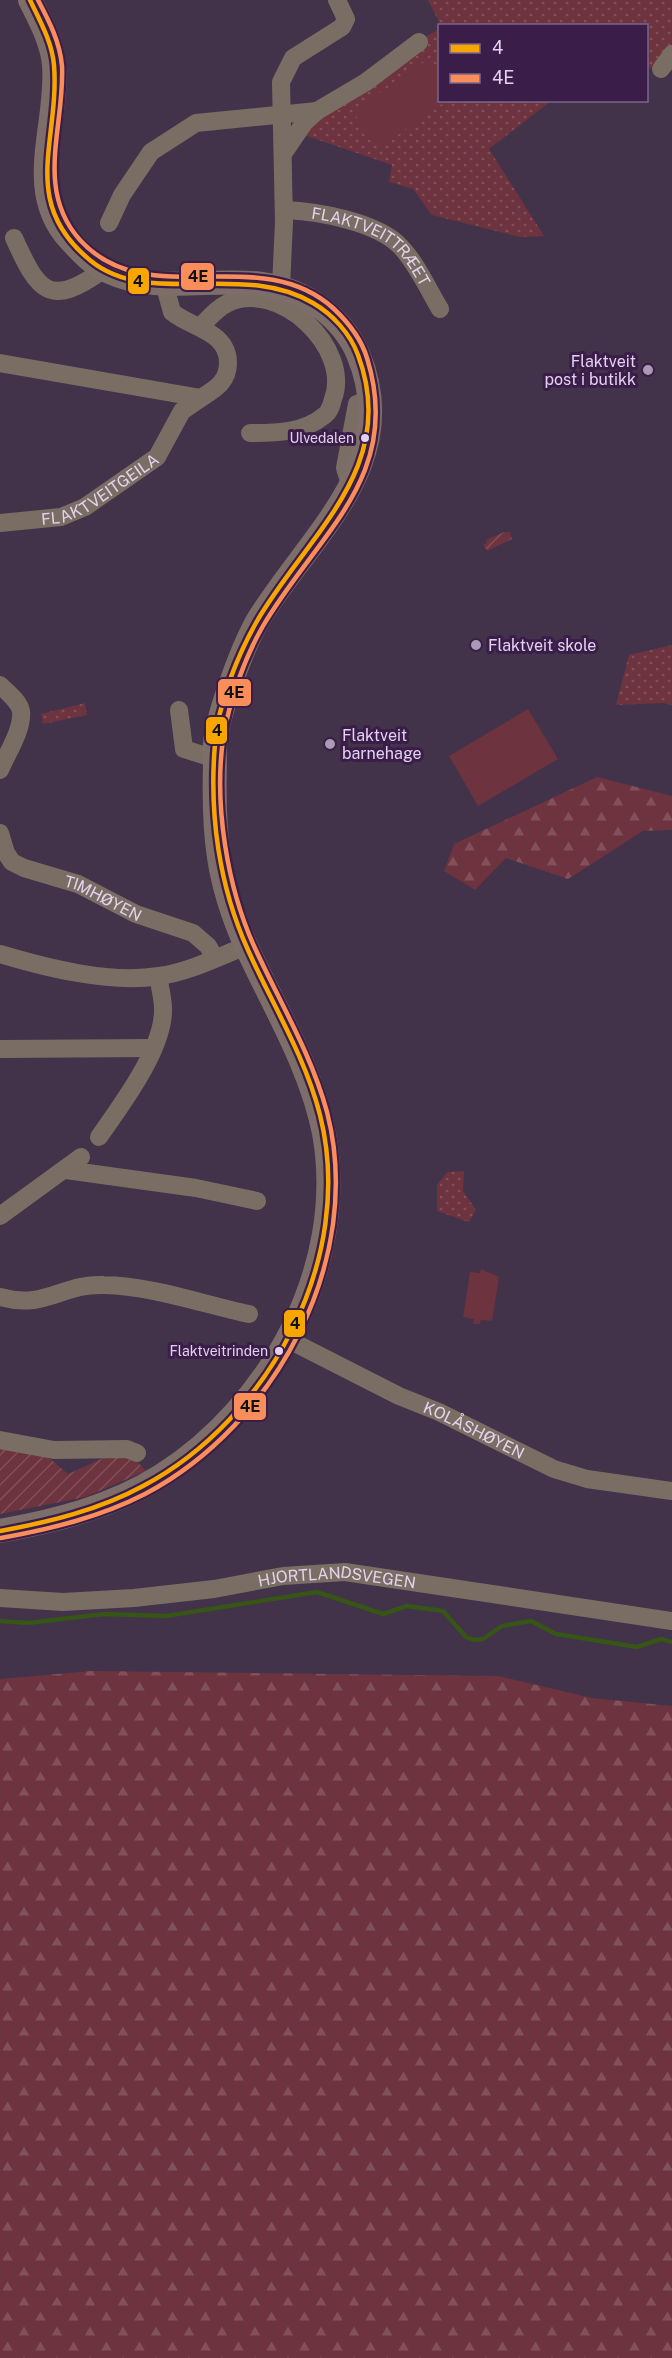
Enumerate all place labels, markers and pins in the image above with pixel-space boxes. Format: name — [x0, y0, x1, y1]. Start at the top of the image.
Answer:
place label: Flaktveit post i butikk — [545, 352, 636, 389]
marker: Flaktveit post i butikk — [641, 363, 655, 377]
place label: Ulvedalen — [289, 430, 354, 446]
marker: Ulvedalen — [359, 432, 371, 444]
place label: Flaktveit skole — [488, 636, 596, 655]
marker: Flaktveit skole — [469, 638, 483, 652]
place label: Flaktveit barnehage — [342, 726, 422, 763]
marker: Flaktveit barnehage — [323, 737, 337, 751]
place label: Flaktveitrinden — [169, 1343, 268, 1359]
marker: Flaktveitrinden — [273, 1345, 285, 1357]

